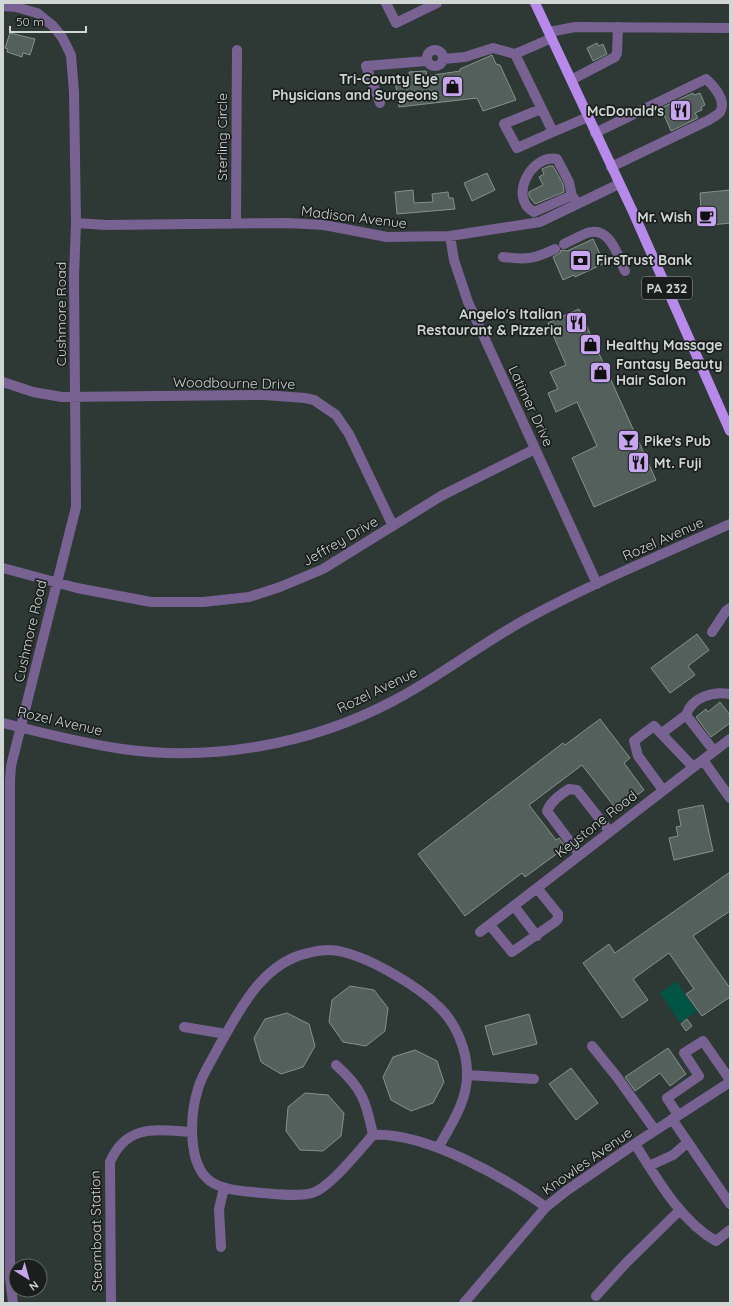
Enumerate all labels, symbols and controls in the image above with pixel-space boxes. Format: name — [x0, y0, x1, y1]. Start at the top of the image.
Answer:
scale bar — [10, 8, 86, 34]
text: 50 m — [16, 14, 44, 29]
place label: Tri-County Eye Physicians and Surgeons — [272, 70, 438, 104]
shop icon: Tri-County Eye Physicians and Surgeons — [440, 74, 466, 100]
street label: Sterling Circle — [213, 93, 231, 181]
restaurant icon: McDonald's — [667, 98, 693, 124]
place label: McDonald's — [587, 102, 664, 120]
street label: Madison Avenue — [300, 202, 408, 232]
cafe icon: Mr. Wish — [694, 204, 720, 230]
place label: Mr. Wish — [637, 208, 692, 226]
bank icon: FirsTrust Bank — [567, 247, 593, 273]
place label: FirsTrust Bank — [596, 251, 692, 269]
street label: Cushmore Road — [52, 262, 70, 366]
road number: PA 232 — [642, 277, 692, 299]
place label: Angelo's Italian Restaurant & Pizzeria — [417, 305, 562, 339]
restaurant icon: Angelo's Italian Restaurant & Pizzeria — [564, 309, 590, 335]
shop icon: Healthy Massage — [578, 332, 604, 358]
place label: Healthy Massage — [606, 336, 722, 354]
place label: Fantasy Beauty Hair Salon — [616, 355, 722, 389]
shop icon: Fantasy Beauty Hair Salon — [588, 359, 614, 385]
street label: Latimer Drive — [504, 363, 558, 449]
street label: Woodbourne Drive — [173, 373, 295, 393]
bar icon: Pike's Pub — [615, 428, 641, 454]
place label: Pike's Pub — [644, 432, 711, 450]
restaurant icon: Mt. Fuji — [625, 450, 651, 476]
place label: Mt. Fuji — [654, 454, 702, 472]
street label: Jeffrey Drive — [299, 512, 381, 570]
street label: Rozel Avenue — [620, 513, 706, 565]
street label: Cushmore Road — [9, 578, 51, 684]
street label: Rozel Avenue — [334, 663, 420, 717]
street label: Rozel Avenue — [16, 702, 105, 740]
street label: Keystone Road — [551, 786, 641, 862]
street label: Knowles Avenue — [539, 1123, 636, 1199]
street label: Steamboat Station — [86, 1170, 106, 1292]
north arrow — [8, 1258, 48, 1298]
text: N — [27, 1278, 41, 1294]

